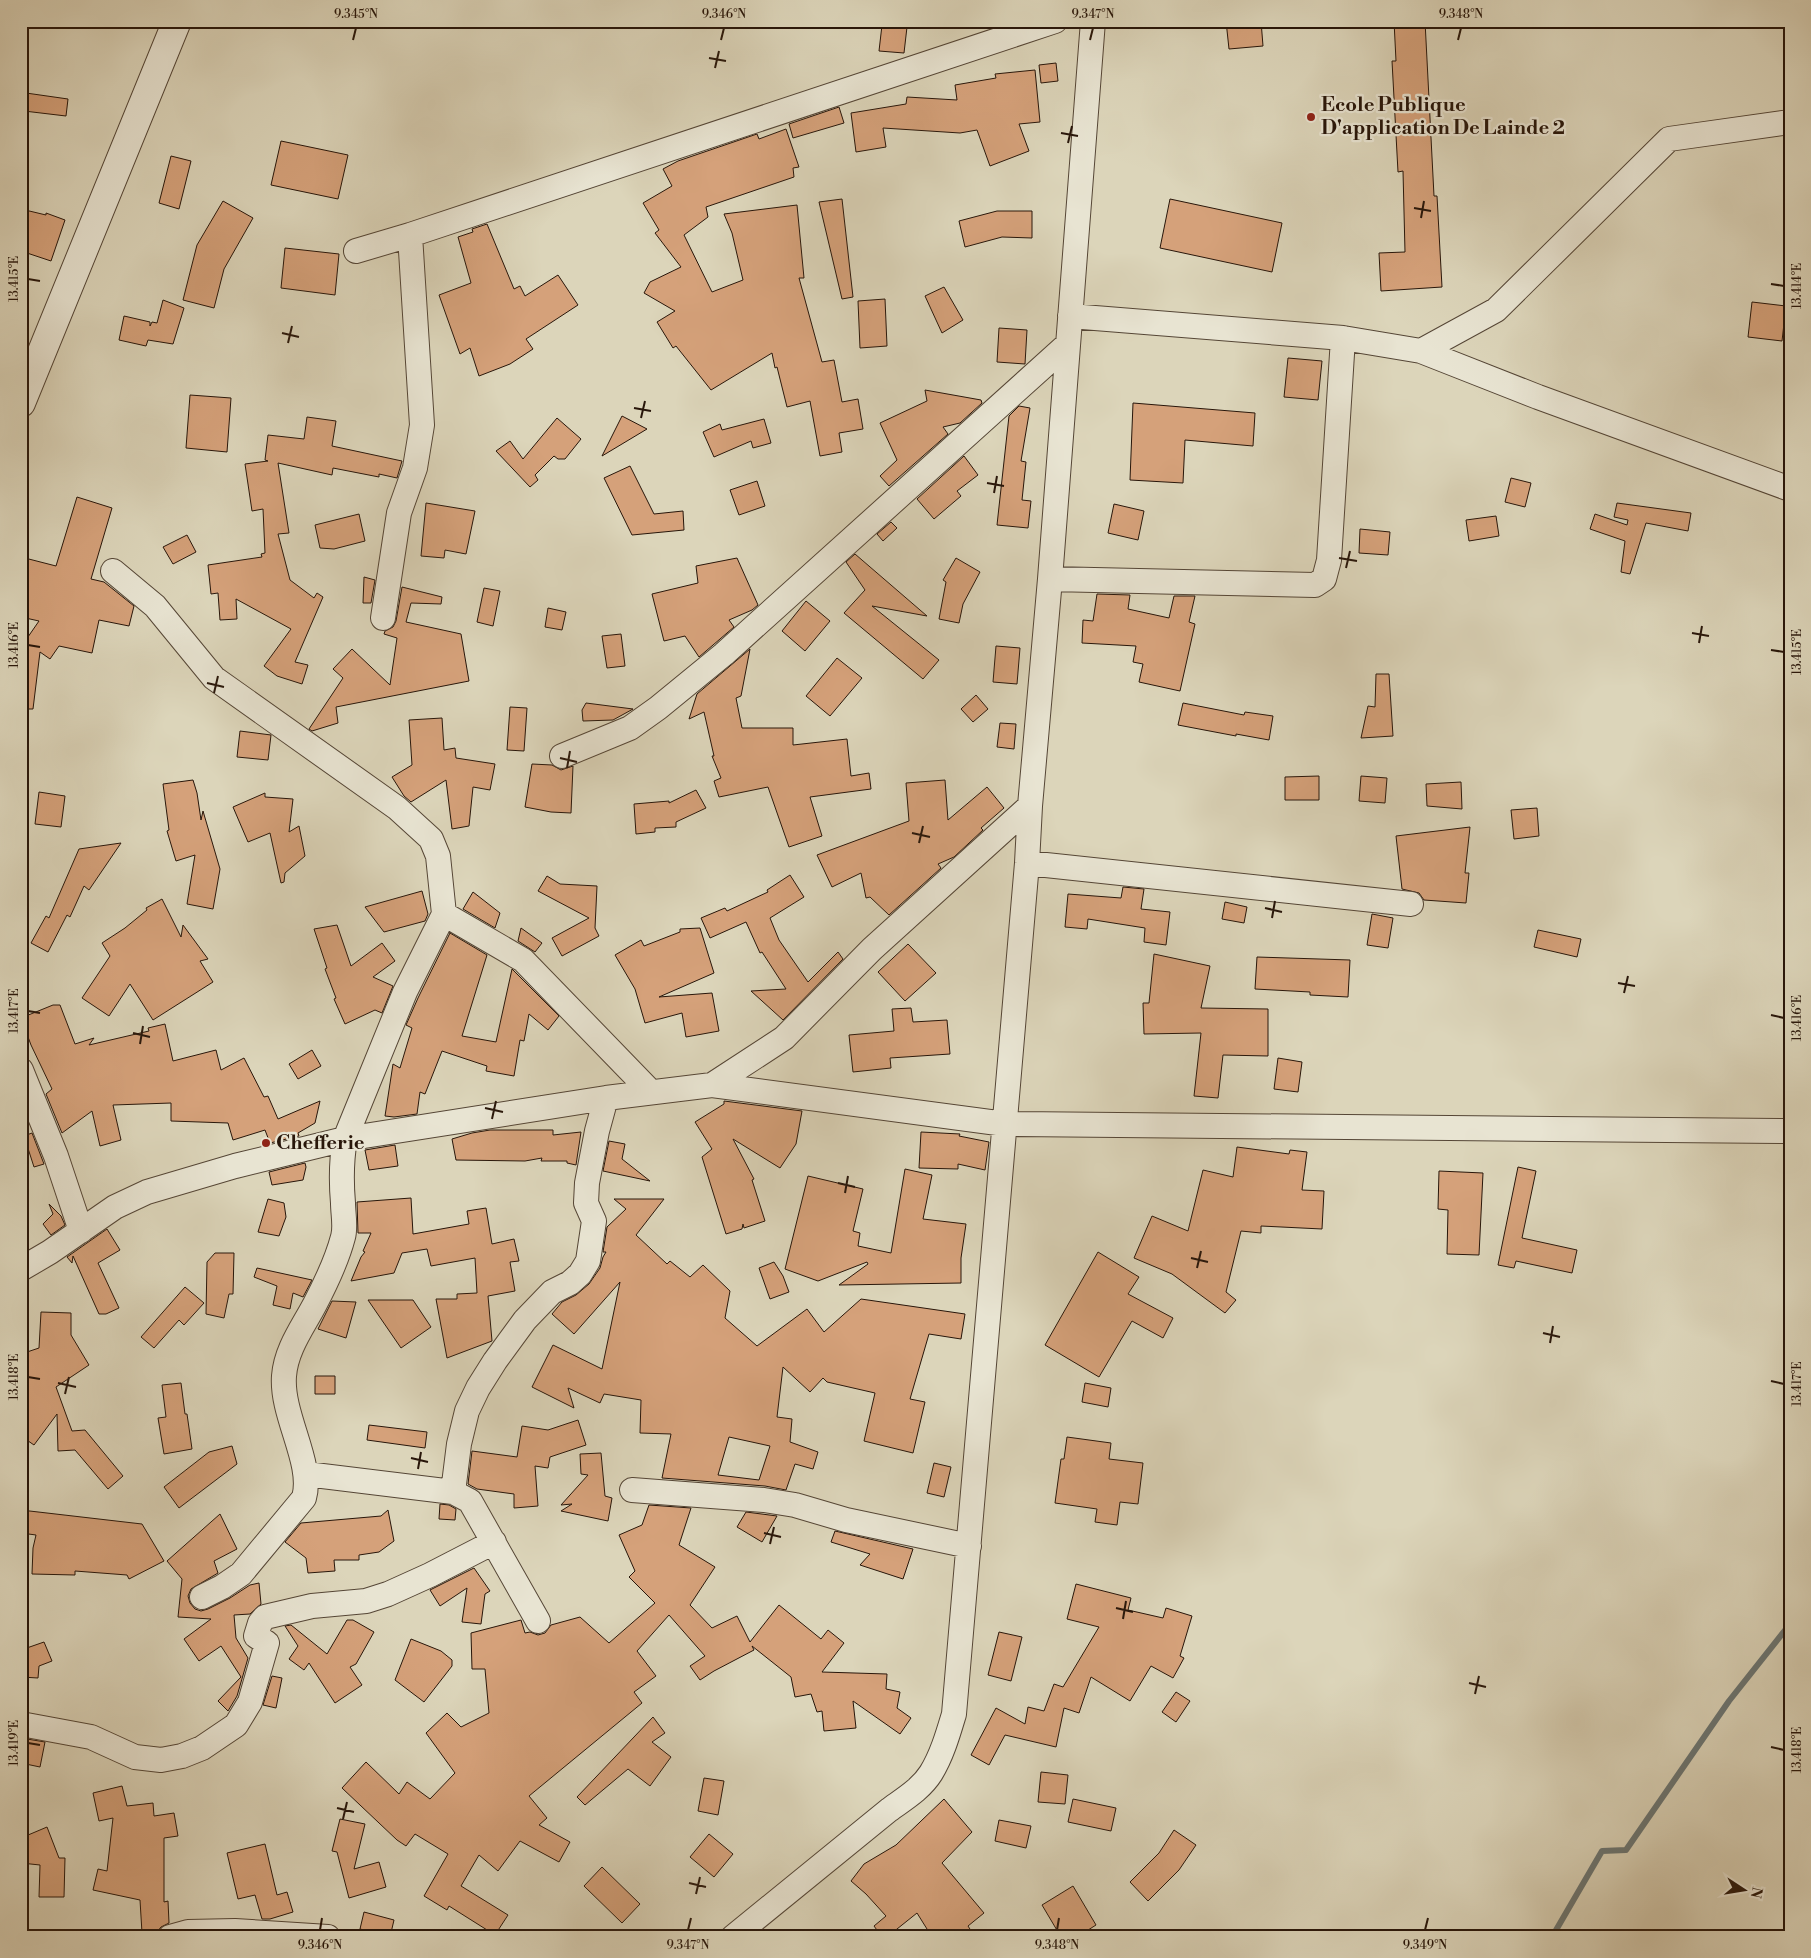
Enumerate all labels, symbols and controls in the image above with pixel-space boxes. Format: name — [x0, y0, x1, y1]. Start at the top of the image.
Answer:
text: 9.345°N — [334, 7, 378, 22]
text: 9.346°N — [702, 7, 746, 22]
text: 9.347°N — [1072, 7, 1114, 22]
text: 9.348°N — [1439, 7, 1483, 22]
place label: Ecole Publique D'application De Lainde 2 — [1321, 93, 1565, 141]
marker: Ecole Publique D'application De Lainde 2 — [1305, 111, 1317, 123]
text: 13.415°E — [7, 256, 22, 302]
text: 13.414°E — [1790, 263, 1805, 309]
text: 13.416°E — [7, 622, 22, 668]
text: 13.415°E — [1790, 629, 1805, 675]
text: 13.417°E — [7, 989, 22, 1033]
text: 13.416°E — [1790, 995, 1805, 1041]
place label: Chefferie — [276, 1131, 365, 1156]
marker: Chefferie — [260, 1137, 272, 1149]
text: 13.418°E — [7, 1354, 22, 1400]
text: 13.417°E — [1790, 1362, 1805, 1406]
text: 13.419°E — [7, 1720, 22, 1766]
text: 13.418°E — [1790, 1727, 1805, 1773]
north arrow — [1718, 1866, 1768, 1916]
text: N — [1746, 1885, 1766, 1900]
text: 9.346°N — [298, 1938, 342, 1953]
text: 9.347°N — [667, 1938, 709, 1953]
text: 9.348°N — [1035, 1938, 1079, 1953]
text: 9.349°N — [1403, 1938, 1447, 1953]

